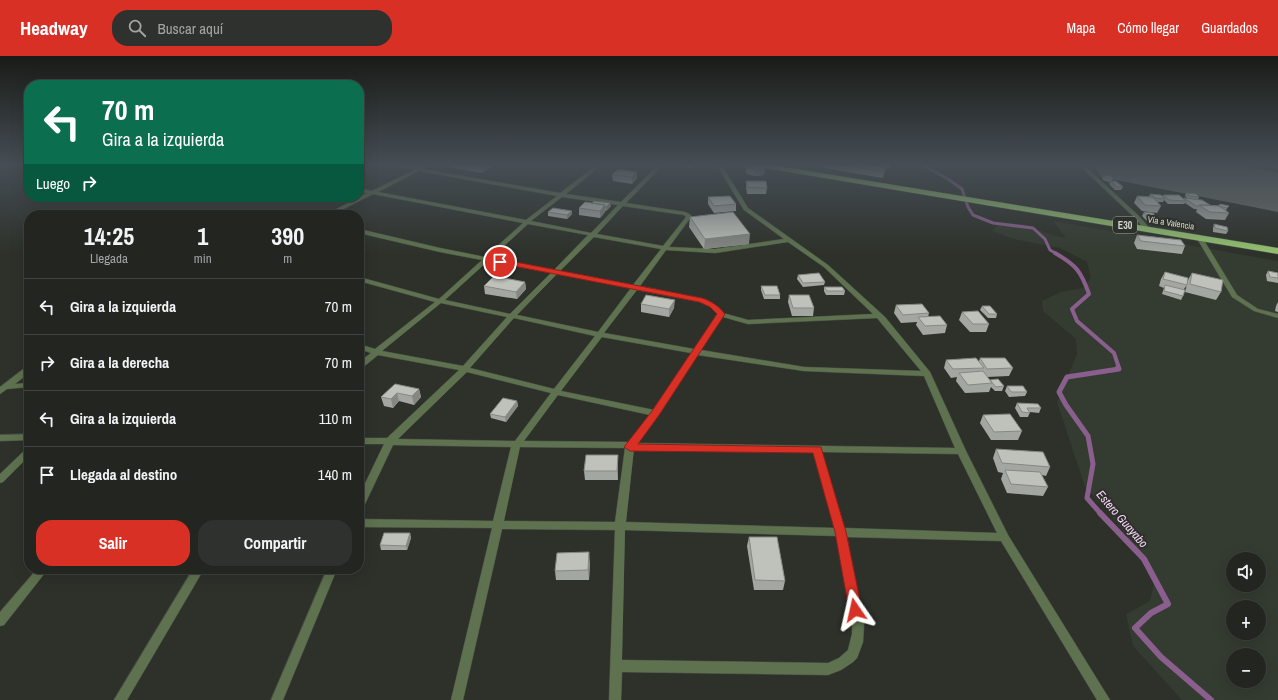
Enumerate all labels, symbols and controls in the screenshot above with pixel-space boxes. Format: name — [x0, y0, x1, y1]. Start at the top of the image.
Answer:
search box — [112, 10, 392, 46]
text: Headway — [20, 15, 88, 41]
icon: search — [126, 17, 148, 39]
text: Buscar aquí — [158, 18, 223, 39]
text: Mapa — [1067, 19, 1095, 37]
text: Cómo llegar — [1117, 19, 1179, 37]
text: Guardados — [1201, 19, 1258, 37]
text: 70 m — [102, 91, 154, 129]
icon: left — [36, 96, 88, 148]
text: Gira a la izquierda — [102, 127, 224, 152]
icon: right — [78, 172, 100, 194]
text: Luego — [36, 173, 70, 194]
street label: Vía a Valencia — [1147, 213, 1195, 233]
road number: E30 — [1113, 217, 1137, 233]
text: 14:25 — [84, 220, 134, 252]
text: 1 — [197, 220, 208, 252]
text: 390 — [271, 220, 304, 252]
pin — [483, 245, 517, 279]
text: Llegada — [90, 250, 128, 267]
text: min — [194, 250, 212, 267]
text: m — [283, 250, 292, 267]
icon: arrive — [489, 251, 511, 273]
icon: left — [36, 296, 58, 318]
text: Gira a la izquierda — [70, 296, 176, 317]
text: 70 m — [325, 296, 352, 317]
icon: right — [36, 352, 58, 374]
text: Gira a la derecha — [70, 352, 169, 373]
text: 70 m — [325, 352, 352, 373]
icon: left — [36, 408, 58, 430]
text: Gira a la izquierda — [70, 408, 176, 429]
text: 110 m — [319, 408, 352, 429]
icon: arrive — [36, 464, 58, 486]
text: Llegada al destino — [70, 464, 177, 485]
text: 140 m — [318, 464, 352, 485]
water label: Estero Guayabo — [1093, 487, 1152, 551]
button: Salir — [36, 520, 190, 566]
button: Compartir — [198, 520, 352, 566]
map controls — [1226, 552, 1266, 688]
button: sound — [1226, 552, 1266, 592]
position arrow — [834, 589, 876, 631]
button: + — [1226, 600, 1266, 640]
button: − — [1226, 648, 1266, 688]

